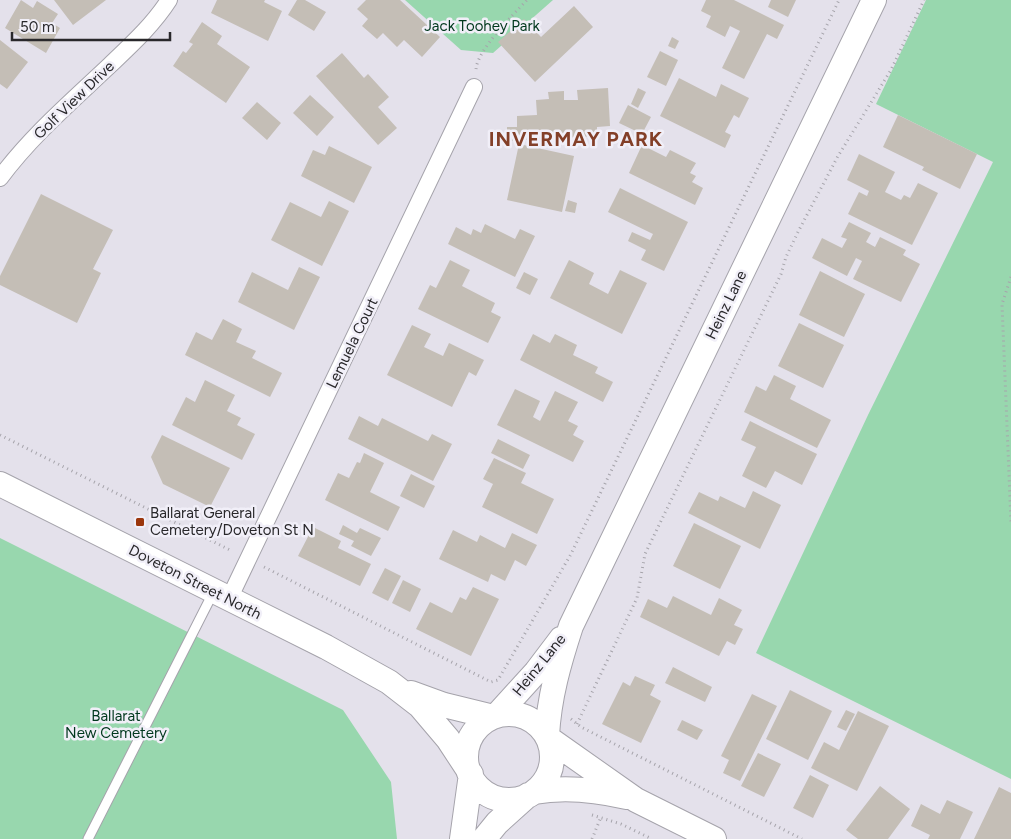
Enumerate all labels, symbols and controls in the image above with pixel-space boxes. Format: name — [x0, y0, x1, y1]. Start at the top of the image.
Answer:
scale bar — [12, 10, 170, 42]
park label: Jack Toohey Park — [424, 17, 541, 35]
text: 50 m — [20, 18, 55, 36]
street label: Golf View Drive — [30, 57, 118, 143]
district label: INVERMAY PARK — [489, 127, 663, 151]
street label: Heinz Lane — [702, 268, 750, 342]
street label: Lemuela Court — [322, 294, 382, 391]
place label: Ballarat General Cemetery/Doveton St N — [150, 504, 314, 539]
marker: Ballarat General Cemetery/Doveton St N — [134, 516, 146, 528]
street label: Doveton Street North — [126, 541, 264, 623]
street label: Heinz Lane — [509, 630, 569, 700]
park label: Ballarat New Cemetery — [65, 707, 167, 742]

